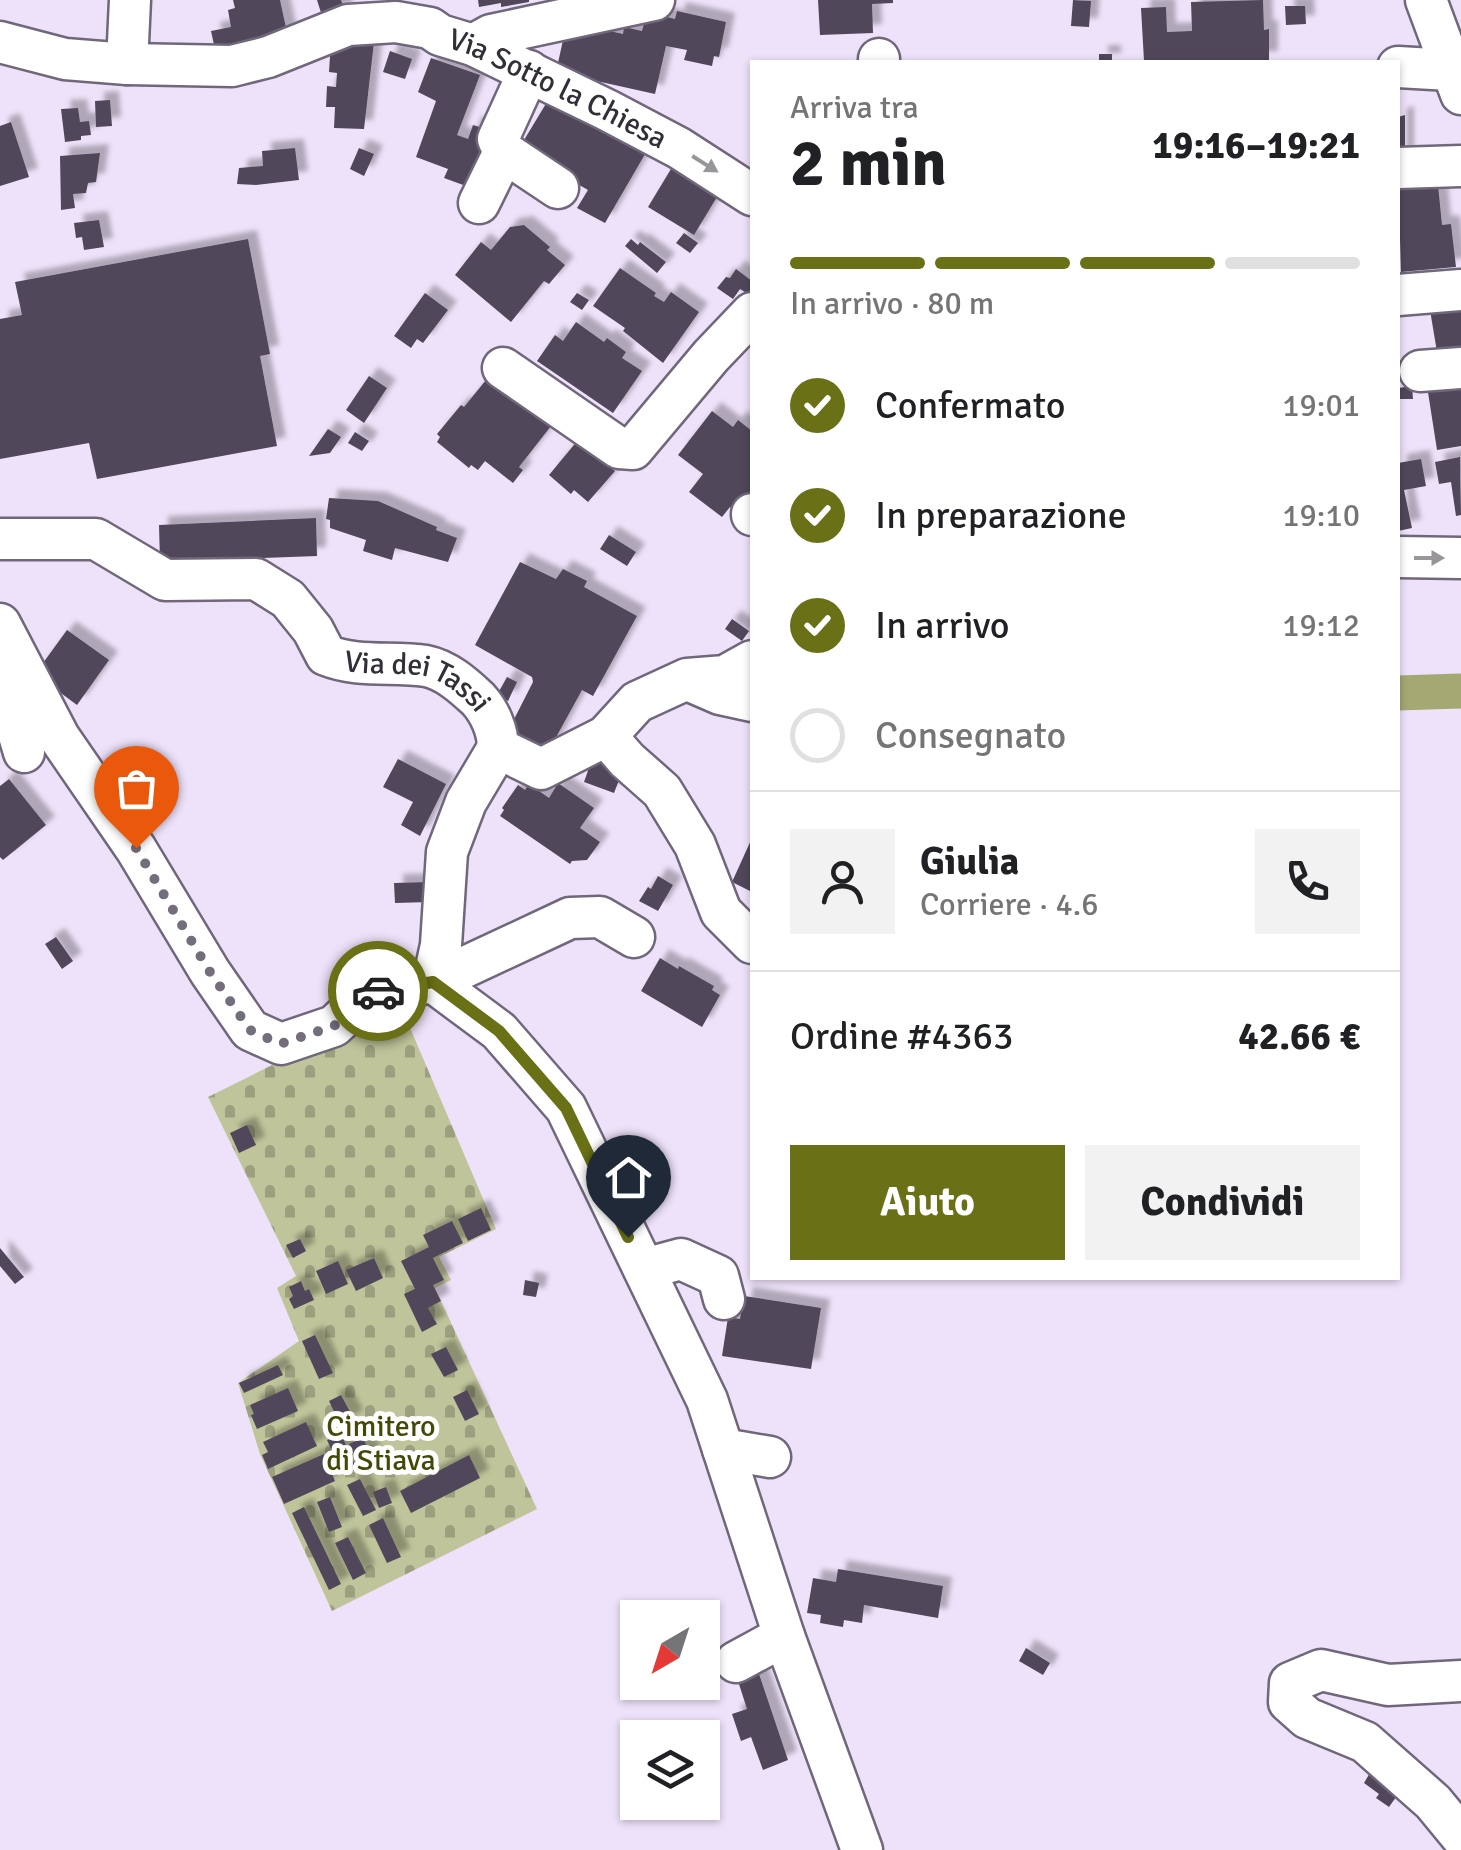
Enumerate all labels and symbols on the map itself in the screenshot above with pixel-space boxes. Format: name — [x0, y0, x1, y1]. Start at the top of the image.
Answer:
street label: Via Sotto la Chiesa — [444, 20, 674, 157]
one-way arrow — [691, 155, 719, 172]
one-way arrow — [1414, 550, 1446, 566]
street label: Via dei Tassi — [342, 642, 500, 719]
pin — [94, 746, 179, 849]
courier — [328, 941, 428, 1041]
pin — [586, 1135, 671, 1238]
park label: Cimitero di Stiava — [326, 1408, 436, 1479]
north arrow — [620, 1600, 720, 1700]

